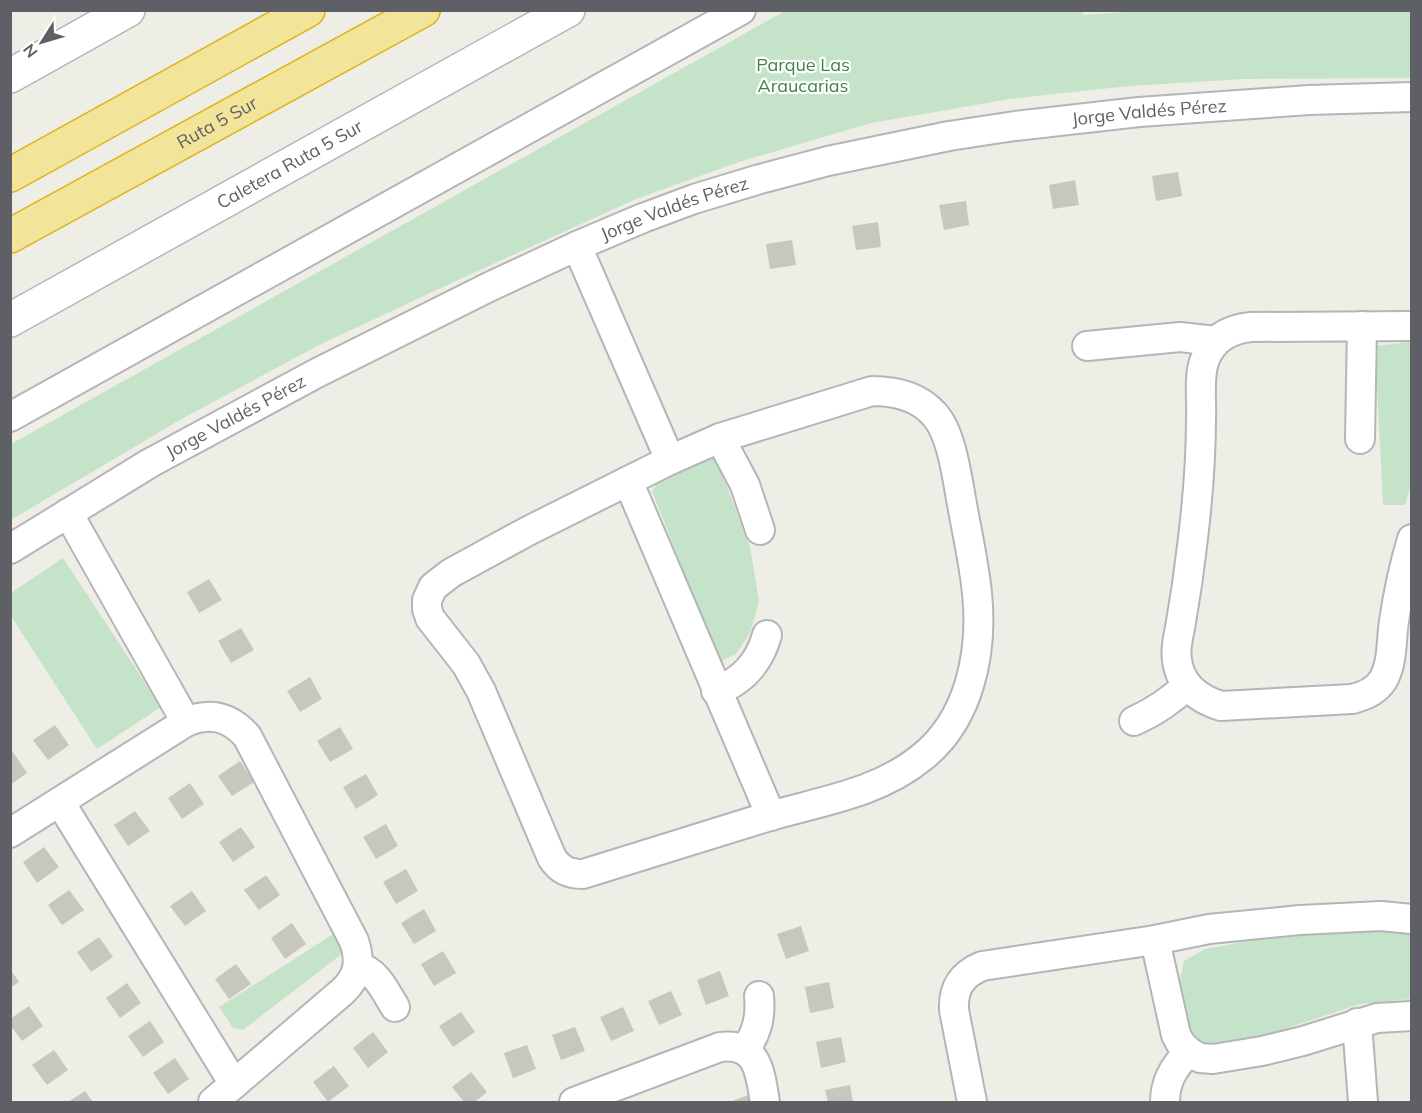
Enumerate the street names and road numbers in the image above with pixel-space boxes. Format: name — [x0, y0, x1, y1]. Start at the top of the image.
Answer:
street label: Ruta 5 Sur — [173, 91, 261, 154]
street label: Jorge Valdés Pérez — [1070, 94, 1227, 131]
street label: Caletera Ruta 5 Sur — [213, 114, 367, 214]
street label: Jorge Valdés Pérez — [597, 171, 751, 246]
street label: Jorge Valdés Pérez — [162, 369, 310, 463]

